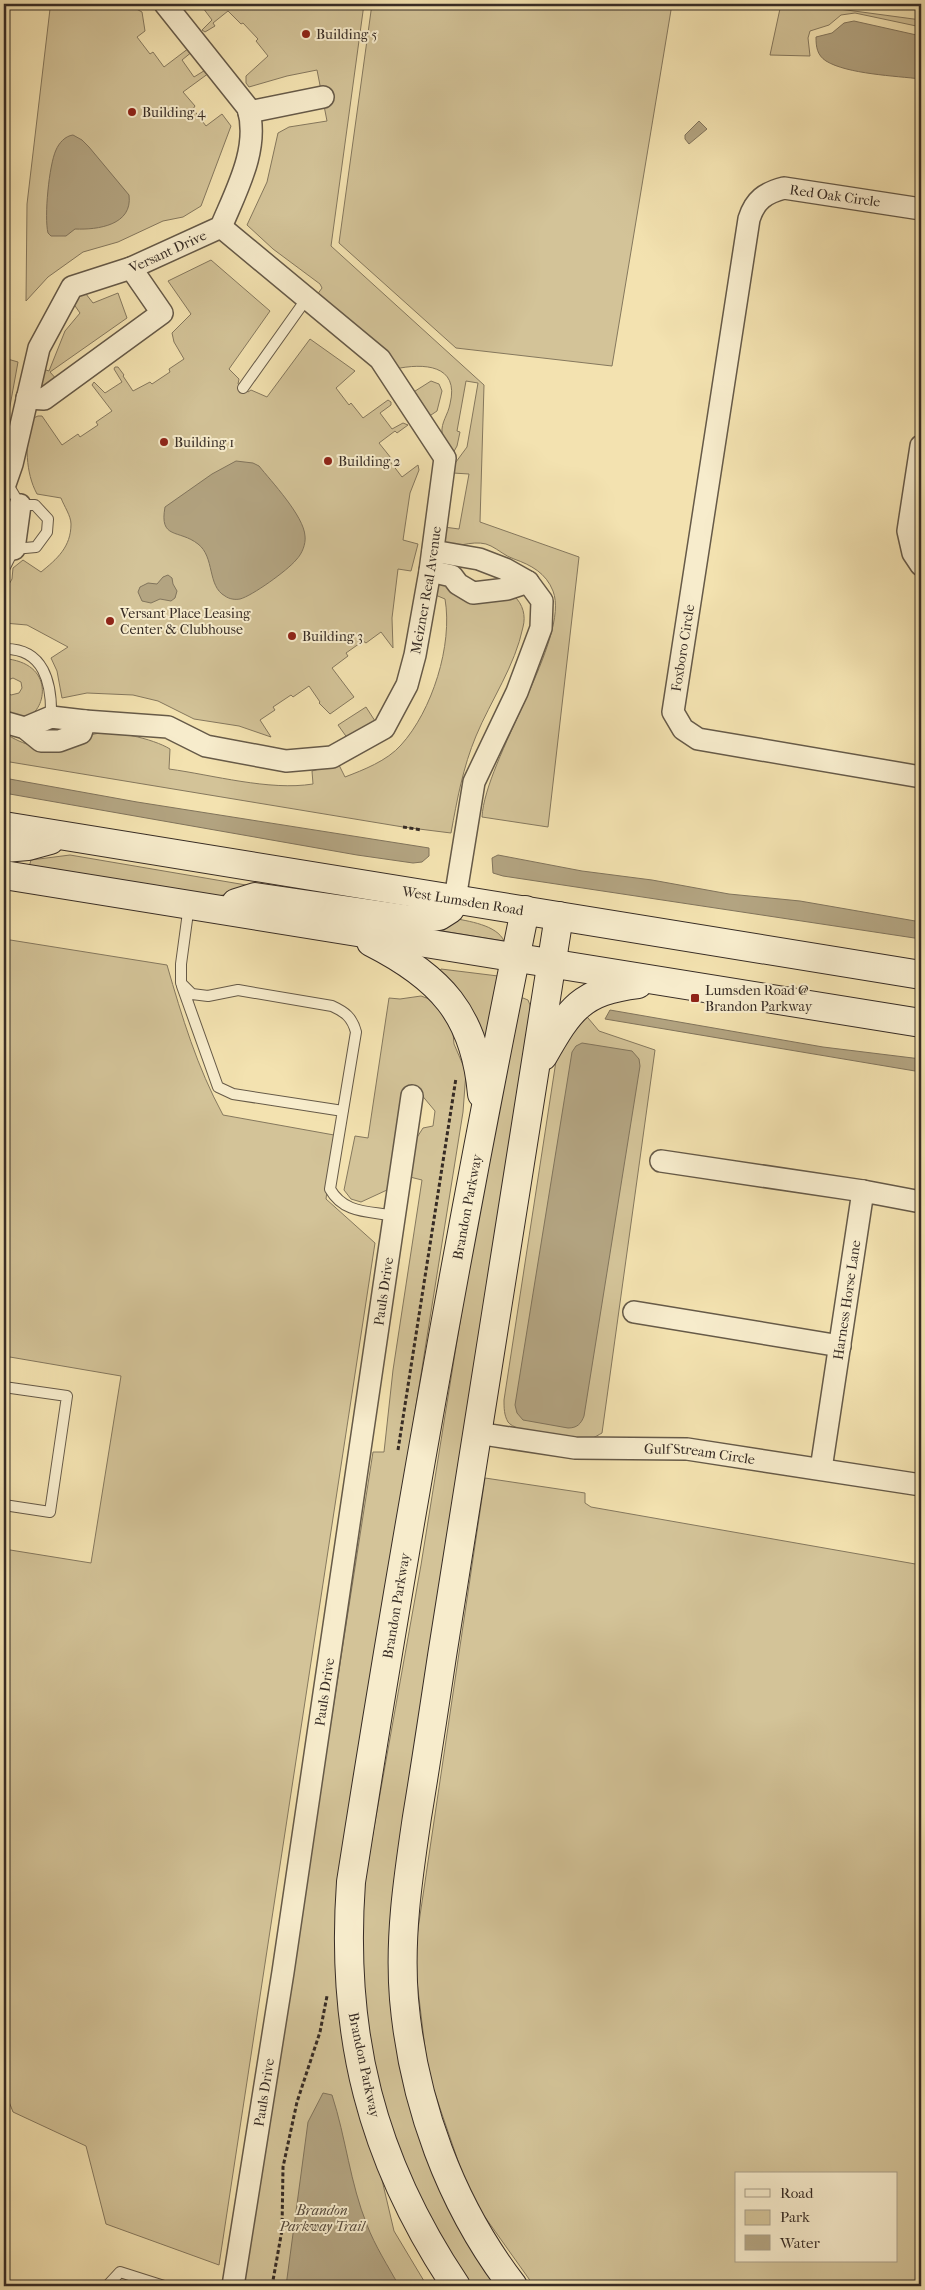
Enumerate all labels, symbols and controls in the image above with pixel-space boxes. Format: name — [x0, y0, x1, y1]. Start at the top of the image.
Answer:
place label: Building 5 — [316, 26, 377, 43]
marker: Building 5 — [300, 28, 312, 40]
place label: Building 4 — [142, 104, 206, 121]
marker: Building 4 — [126, 106, 138, 118]
street label: Red Oak Circle — [789, 181, 882, 211]
street label: Versant Drive — [125, 226, 209, 277]
place label: Building 1 — [174, 434, 234, 451]
marker: Building 1 — [158, 436, 170, 448]
place label: Building 2 — [338, 453, 401, 470]
marker: Building 2 — [322, 455, 334, 467]
street label: Meizner Real Avenue — [407, 525, 444, 655]
street label: Foxboro Circle — [668, 603, 698, 693]
place label: Versant Place Leasing Center & Clubhouse — [119, 605, 251, 638]
marker: Versant Place Leasing Center & Clubhouse — [104, 615, 116, 627]
place label: Building 3 — [302, 628, 363, 645]
marker: Building 3 — [286, 630, 298, 642]
street label: West Lumsden Road — [400, 882, 525, 919]
place label: Lumsden Road @ Brandon Parkway — [705, 982, 813, 1015]
marker: Lumsden Road @ Brandon Parkway — [689, 992, 701, 1004]
street label: Brandon Parkway — [449, 1152, 485, 1261]
street label: Harness Horse Lane — [829, 1239, 864, 1361]
street label: Pauls Drive — [370, 1256, 397, 1327]
street label: Gulf Stream Circle — [644, 1440, 756, 1468]
street label: Brandon Parkway — [379, 1551, 413, 1660]
street label: Pauls Drive — [311, 1657, 338, 1727]
street label: Brandon Parkway — [345, 2011, 384, 2120]
street label: Pauls Drive — [250, 2057, 278, 2128]
legend — [735, 2172, 898, 2262]
text: Road — [780, 2184, 814, 2202]
park label: Brandon Parkway Trail — [278, 2202, 366, 2235]
text: Park — [780, 2208, 810, 2226]
text: Water — [779, 2234, 820, 2252]

